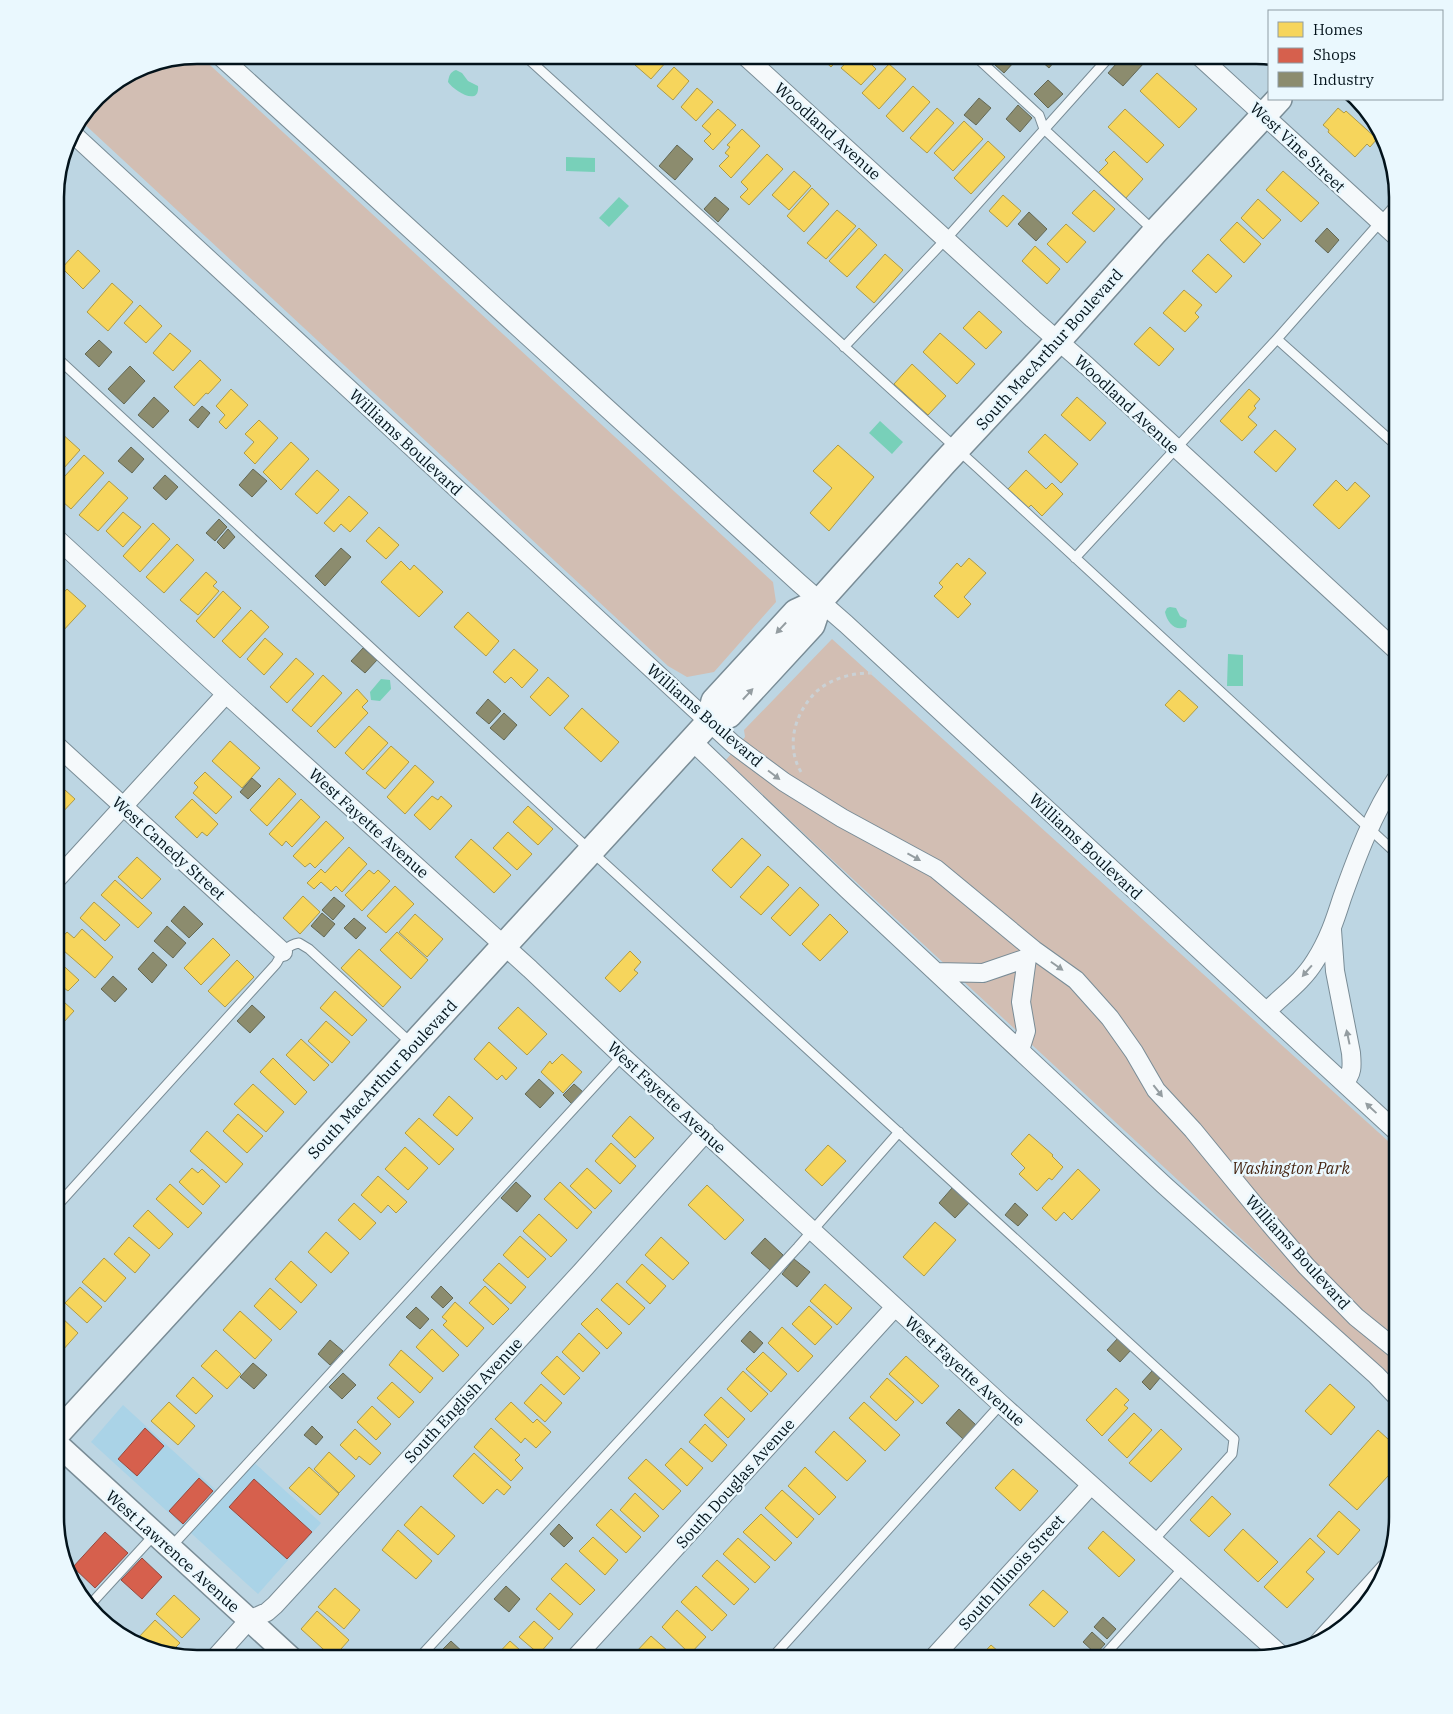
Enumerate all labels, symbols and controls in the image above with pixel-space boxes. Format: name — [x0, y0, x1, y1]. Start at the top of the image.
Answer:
legend — [1268, 10, 1443, 100]
text: Homes — [1313, 20, 1363, 39]
text: Shops — [1313, 45, 1356, 64]
text: Industry — [1313, 70, 1374, 89]
street label: Woodland Avenue — [771, 78, 885, 184]
street label: West Vine Street — [1246, 98, 1350, 197]
street label: South MacArthur Boulevard — [971, 264, 1127, 434]
street label: Woodland Avenue — [1070, 350, 1184, 458]
street label: Williams Boulevard — [345, 384, 467, 500]
one-way arrow — [775, 622, 787, 634]
street label: Williams Boulevard — [643, 659, 767, 771]
one-way arrow — [742, 689, 754, 701]
street label: West Fayette Avenue — [305, 764, 433, 882]
one-way arrow — [767, 769, 780, 780]
street label: Williams Boulevard — [1025, 788, 1147, 904]
street label: West Canedy Street — [108, 792, 230, 904]
one-way arrow — [907, 853, 920, 862]
one-way arrow — [1050, 961, 1064, 971]
one-way arrow — [1301, 965, 1313, 977]
street label: South MacArthur Boulevard — [303, 995, 461, 1163]
one-way arrow — [1343, 1028, 1351, 1044]
street label: West Fayette Avenue — [604, 1037, 730, 1157]
one-way arrow — [1153, 1084, 1163, 1098]
one-way arrow — [1365, 1102, 1378, 1113]
park label: Washington Park — [1232, 1158, 1351, 1178]
street label: Williams Boulevard — [1241, 1191, 1355, 1314]
street label: West Fayette Avenue — [901, 1312, 1029, 1430]
street label: South English Avenue — [400, 1333, 526, 1467]
street label: South Douglas Avenue — [671, 1414, 799, 1552]
street label: West Lawrence Avenue — [102, 1486, 244, 1616]
street label: South Illinois Street — [954, 1510, 1068, 1634]

